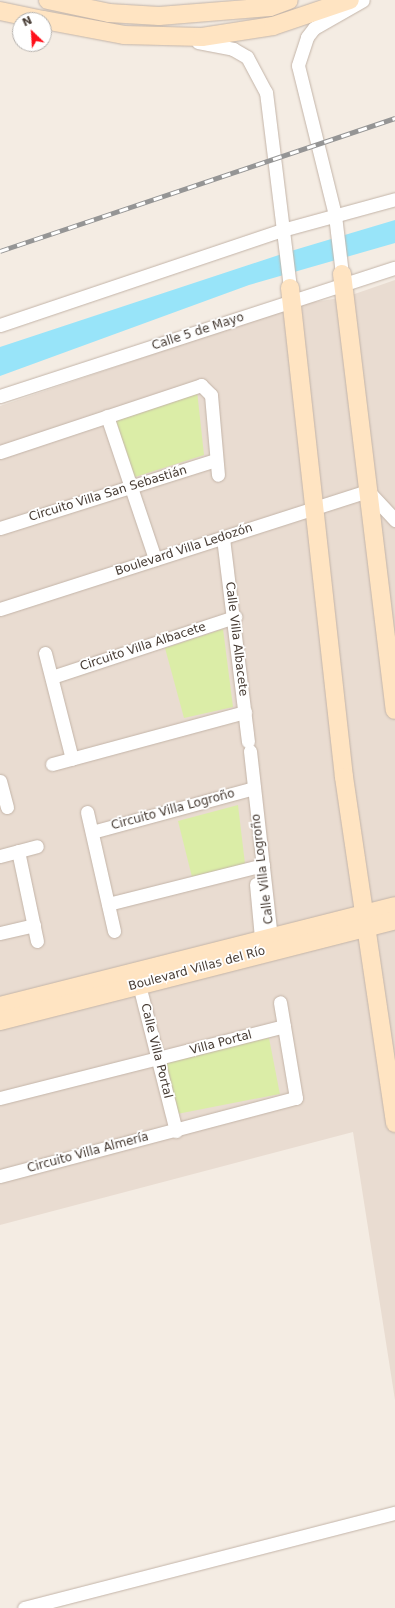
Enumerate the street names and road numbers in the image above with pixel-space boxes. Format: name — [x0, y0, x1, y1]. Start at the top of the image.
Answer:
street label: Calle 5 de Mayo — [150, 310, 246, 354]
street label: Circuito Villa San Sebastián — [27, 463, 189, 525]
street label: Boulevard Villa Ledozón — [113, 521, 255, 579]
street label: Calle Villa Albacete — [222, 581, 250, 697]
street label: Circuito Villa Albacete — [78, 620, 208, 674]
street label: Circuito Villa Logroño — [110, 787, 236, 833]
street label: Calle Villa Logroño — [249, 813, 277, 925]
street label: Boulevard Villas del Río — [127, 944, 267, 994]
street label: Calle Villa Portal — [137, 1002, 175, 1100]
street label: Villa Portal — [188, 1028, 254, 1058]
street label: Circuito Villa Almería — [26, 1130, 150, 1176]

